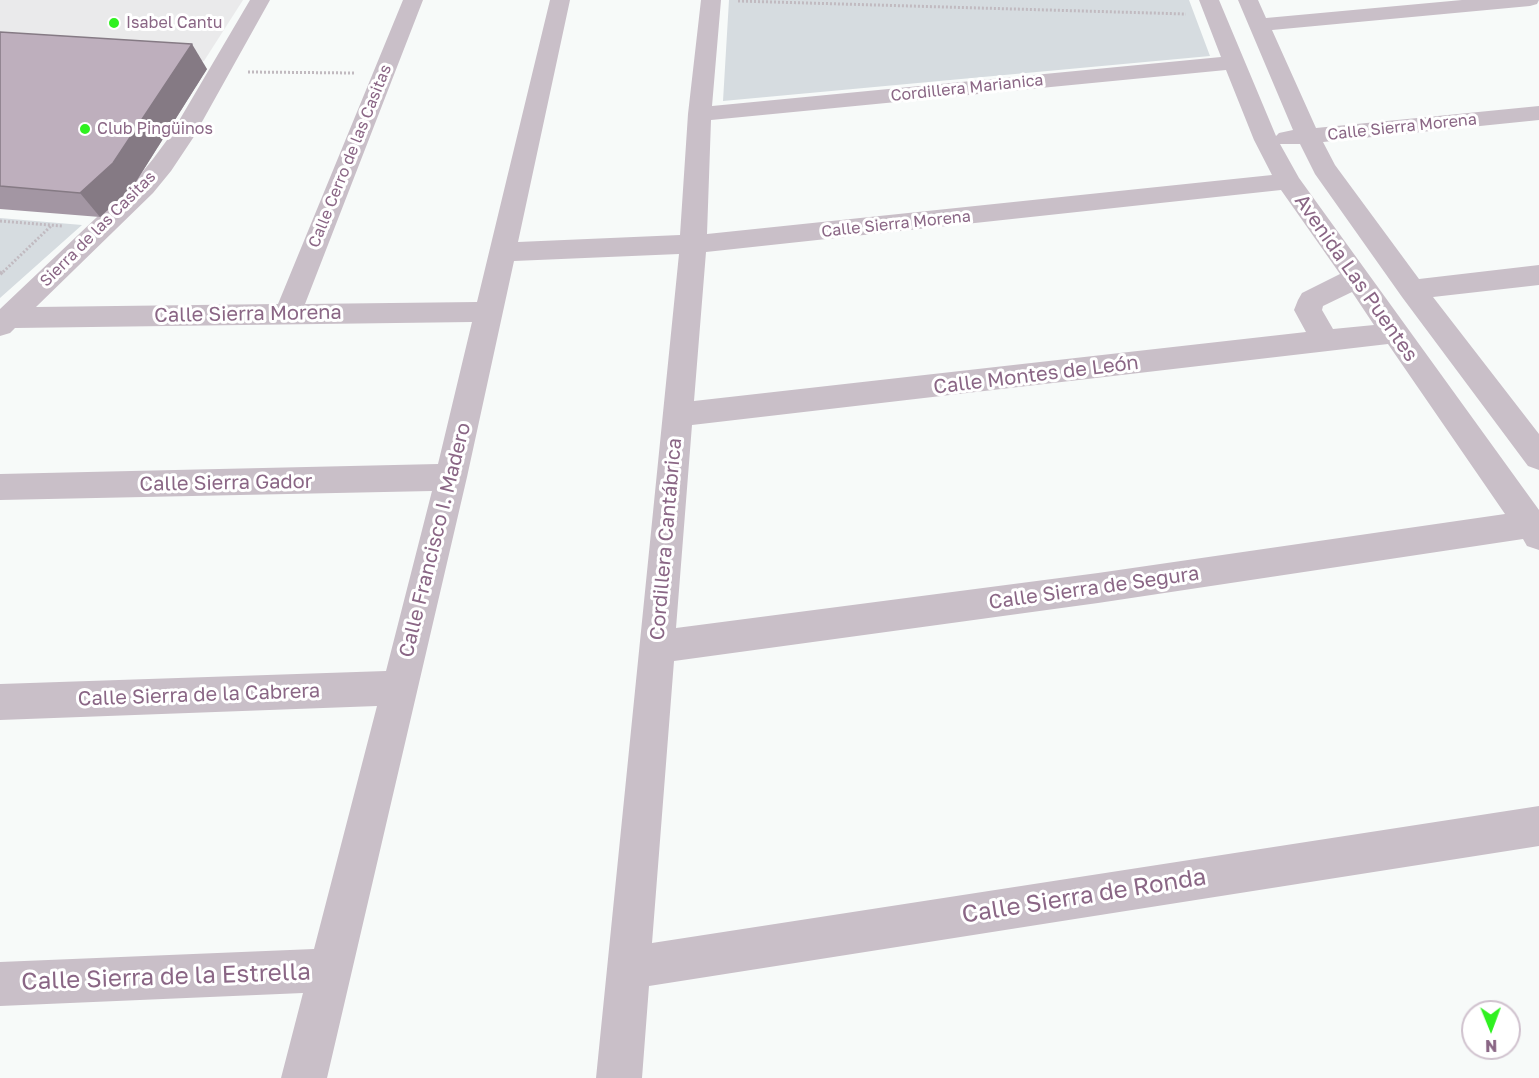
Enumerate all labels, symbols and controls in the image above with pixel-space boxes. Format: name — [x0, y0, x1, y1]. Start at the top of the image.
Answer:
place label: Isabel Cantu — [126, 13, 222, 33]
marker: Isabel Cantu — [107, 16, 121, 30]
street label: Calle Cerro de las Casitas — [304, 62, 396, 250]
street label: Cordillera Marianica — [890, 70, 1044, 106]
street label: Calle Sierra Morena — [1326, 110, 1478, 144]
place label: Club Pingüinos — [97, 119, 213, 139]
marker: Club Pingüinos — [78, 122, 92, 136]
street label: Sierra de las Casitas — [36, 167, 160, 291]
street label: Avenida Las Puentes — [1289, 190, 1423, 366]
street label: Calle Sierra Morena — [820, 207, 972, 241]
street label: Calle Sierra Morena — [154, 300, 342, 328]
street label: Calle Montes de León — [932, 351, 1140, 399]
street label: Calle Francisco I. Madero — [394, 420, 476, 660]
street label: Cordillera Cantábrica — [645, 437, 687, 641]
street label: Calle Sierra Gador — [139, 469, 313, 497]
street label: Calle Sierra de Segura — [987, 561, 1201, 615]
street label: Calle Sierra de la Cabrera — [77, 679, 321, 711]
street label: Calle Sierra de Ronda — [960, 862, 1208, 930]
street label: Calle Sierra de la Estrella — [21, 958, 311, 996]
north arrow — [1461, 1000, 1521, 1060]
text: N — [1485, 1036, 1498, 1056]

